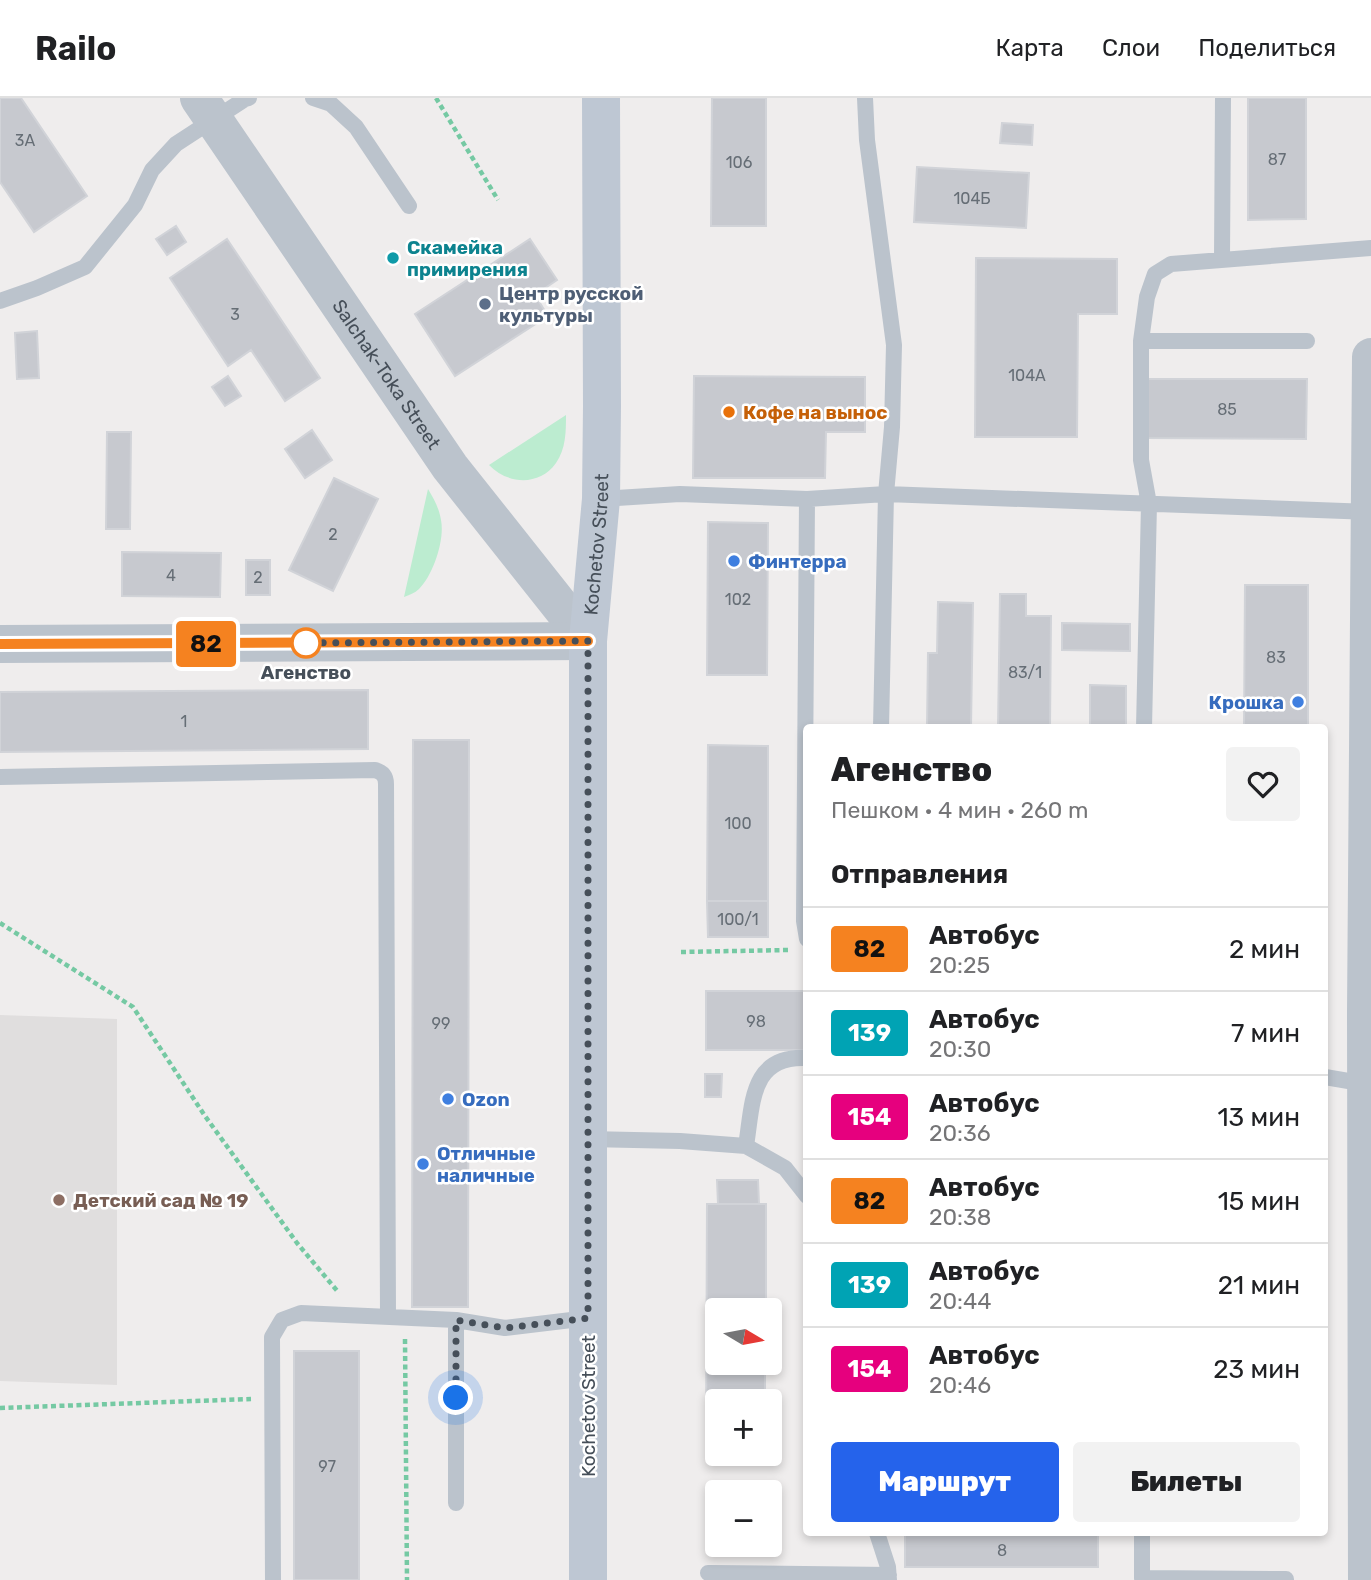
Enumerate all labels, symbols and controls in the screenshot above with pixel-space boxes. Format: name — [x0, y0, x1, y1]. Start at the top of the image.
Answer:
text: Railo — [35, 29, 116, 68]
text: Карта — [995, 34, 1064, 62]
text: Слои — [1102, 34, 1160, 62]
text: Поделиться — [1198, 34, 1336, 62]
house number: 3А — [15, 131, 35, 150]
house number: 87 — [1268, 150, 1286, 169]
house number: 106 — [726, 153, 753, 172]
house number: 104Б — [953, 189, 991, 208]
place label: Скамейка примирения — [407, 236, 528, 281]
marker: Скамейка примирения — [385, 250, 401, 266]
place label: Центр русской культуры — [499, 282, 643, 327]
street label: Salchak-Toka Street — [327, 295, 446, 454]
marker: Центр русской культуры — [477, 296, 493, 312]
house number: 3 — [230, 305, 240, 324]
house number: 104А — [1008, 366, 1046, 385]
house number: 85 — [1217, 400, 1237, 419]
place label: Кофе на вынос — [743, 401, 888, 424]
marker: Кофе на вынос — [721, 404, 737, 420]
street label: Kochetov Street — [579, 473, 613, 616]
house number: 2 — [328, 525, 338, 544]
place label: Финтерра — [748, 550, 847, 573]
marker: Финтерра — [726, 553, 742, 569]
house number: 4 — [166, 566, 176, 585]
house number: 2 — [253, 568, 263, 587]
house number: 102 — [725, 590, 751, 609]
line badge: 82 — [174, 621, 238, 667]
marker: Агенство — [291, 628, 321, 658]
text: 82 — [190, 630, 222, 658]
house number: 83 — [1266, 648, 1286, 667]
place label: Агенство — [261, 661, 351, 684]
house number: 83/1 — [1008, 663, 1042, 682]
place label: Крошка — [1209, 691, 1284, 714]
marker: Крошка — [1290, 694, 1306, 710]
house number: 1 — [181, 712, 187, 731]
button: heart — [1226, 747, 1300, 821]
text: Агенство — [831, 750, 992, 789]
text: Пешком · 4 мин · 260 m — [831, 796, 1088, 824]
house number: 100 — [724, 814, 752, 833]
text: Отправления — [831, 859, 1008, 890]
house number: 100/1 — [717, 910, 759, 929]
text: Автобус — [929, 920, 1040, 951]
text: 2 мин — [1229, 934, 1300, 965]
text: 82 — [854, 935, 885, 963]
text: 20:25 — [929, 951, 990, 979]
text: Автобус — [929, 1004, 1040, 1035]
house number: 98 — [746, 1012, 766, 1031]
house number: 99 — [432, 1014, 450, 1033]
text: 7 мин — [1231, 1018, 1300, 1049]
text: 139 — [848, 1019, 891, 1047]
text: 20:30 — [929, 1035, 991, 1063]
place label: Ozon — [462, 1088, 510, 1111]
text: Автобус — [929, 1088, 1040, 1119]
marker: Ozon — [440, 1091, 456, 1107]
text: 13 мин — [1217, 1102, 1300, 1133]
text: 154 — [848, 1103, 891, 1131]
text: 20:36 — [929, 1119, 991, 1147]
place label: Отличные наличные — [437, 1142, 535, 1187]
marker: Отличные наличные — [415, 1156, 431, 1172]
text: Автобус — [929, 1172, 1040, 1203]
text: 15 мин — [1218, 1186, 1300, 1217]
text: 82 — [854, 1187, 885, 1215]
place label: Детский сад № 19 — [73, 1189, 248, 1212]
marker: Детский сад № 19 — [51, 1192, 67, 1208]
text: 20:38 — [929, 1203, 991, 1231]
text: Автобус — [929, 1256, 1040, 1287]
text: 21 мин — [1218, 1270, 1300, 1301]
text: 139 — [848, 1271, 891, 1299]
text: 20:44 — [929, 1287, 992, 1315]
north arrow — [705, 1298, 782, 1376]
map controls — [705, 1298, 782, 1557]
street label: Kochetov Street — [577, 1334, 600, 1477]
text: Автобус — [929, 1340, 1040, 1371]
text: 23 мин — [1213, 1354, 1300, 1385]
text: 154 — [848, 1355, 891, 1383]
text: 20:46 — [929, 1371, 991, 1399]
your location — [438, 1380, 473, 1415]
button: + — [705, 1389, 782, 1466]
button: Маршрут — [831, 1442, 1059, 1522]
button: Билеты — [1073, 1442, 1300, 1522]
house number: 97 — [318, 1457, 336, 1476]
button: − — [705, 1480, 782, 1557]
house number: 8 — [997, 1541, 1007, 1560]

